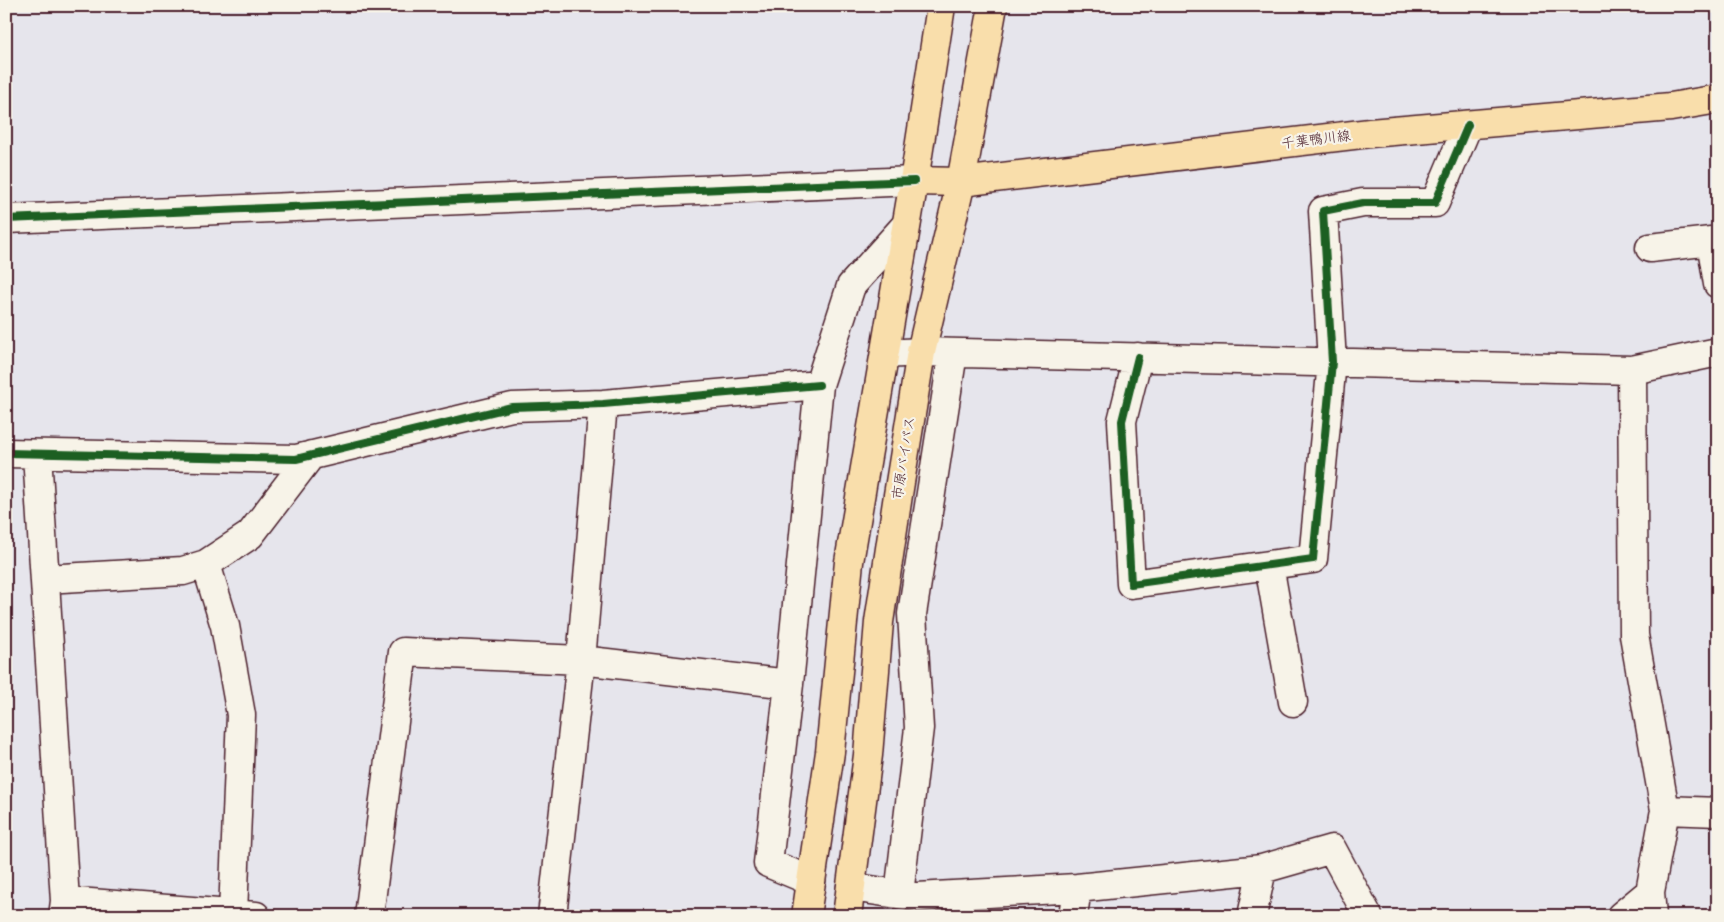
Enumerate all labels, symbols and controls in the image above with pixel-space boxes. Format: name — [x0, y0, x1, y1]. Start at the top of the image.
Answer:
street label: 千葉鴨川線 — [1280, 125, 1352, 155]
street label: 市原バイパス — [887, 415, 921, 501]

